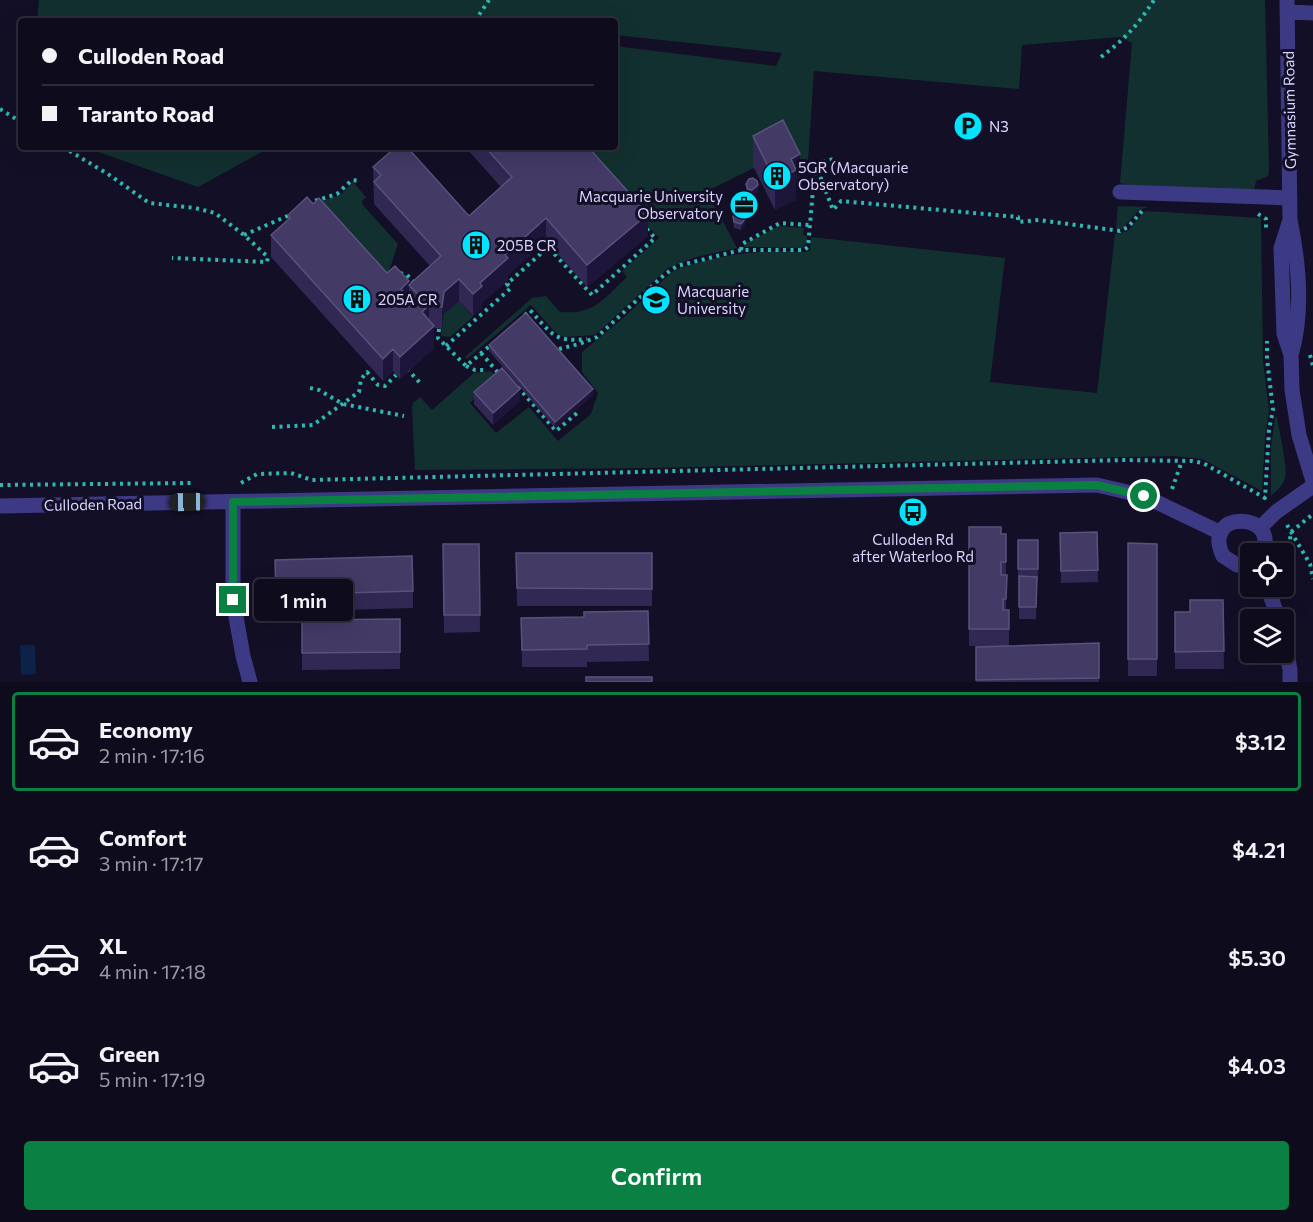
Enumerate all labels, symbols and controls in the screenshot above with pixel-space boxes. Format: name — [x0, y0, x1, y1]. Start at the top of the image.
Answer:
text: Culloden Road — [78, 42, 224, 69]
street label: Gymnasium Road — [1279, 51, 1299, 169]
text: Taranto Road — [78, 100, 214, 127]
parking icon: N3 — [952, 110, 984, 142]
place label: N3 — [989, 117, 1009, 135]
place label: 5GR (Macquarie Observatory) — [798, 158, 909, 193]
building icon: 5GR (Macquarie Observatory) — [761, 160, 793, 192]
place label: Macquarie University Observatory — [579, 187, 723, 222]
office icon: Macquarie University Observatory — [728, 189, 760, 221]
building icon: 205B CR — [460, 229, 492, 261]
place label: 205B CR — [497, 236, 557, 254]
place label: Macquarie University — [677, 282, 749, 317]
building icon: 205A CR — [341, 283, 373, 315]
school or university icon: Macquarie University — [640, 284, 672, 316]
place label: 205A CR — [378, 290, 438, 308]
route start — [1130, 482, 1157, 509]
car — [169, 493, 205, 511]
street label: Culloden Road — [44, 494, 142, 514]
bus stop icon: Culloden Rd after Waterloo Rd — [897, 496, 929, 528]
place label: Culloden Rd after Waterloo Rd — [852, 530, 974, 565]
map controls — [1240, 543, 1294, 663]
button: locate — [1240, 543, 1294, 597]
callout: 1 min — [254, 579, 353, 621]
route end — [219, 586, 246, 613]
text: 1 min — [280, 588, 327, 612]
button: layers — [1240, 609, 1294, 663]
icon: car — [27, 715, 81, 769]
text: Economy — [99, 716, 193, 743]
text: $3.12 — [1235, 728, 1286, 755]
text: 2 min · 17:16 — [99, 743, 205, 767]
icon: car — [27, 823, 81, 877]
text: Comfort — [99, 824, 187, 851]
text: $4.21 — [1232, 836, 1286, 863]
text: 3 min · 17:17 — [99, 851, 204, 875]
icon: car — [27, 931, 81, 985]
text: XL — [99, 932, 127, 959]
text: $5.30 — [1228, 944, 1286, 971]
text: 4 min · 17:18 — [99, 959, 206, 983]
icon: car — [27, 1039, 81, 1093]
text: Green — [99, 1040, 160, 1067]
text: $4.03 — [1228, 1052, 1286, 1079]
text: 5 min · 17:19 — [99, 1067, 205, 1091]
button: Confirm — [24, 1141, 1289, 1210]

